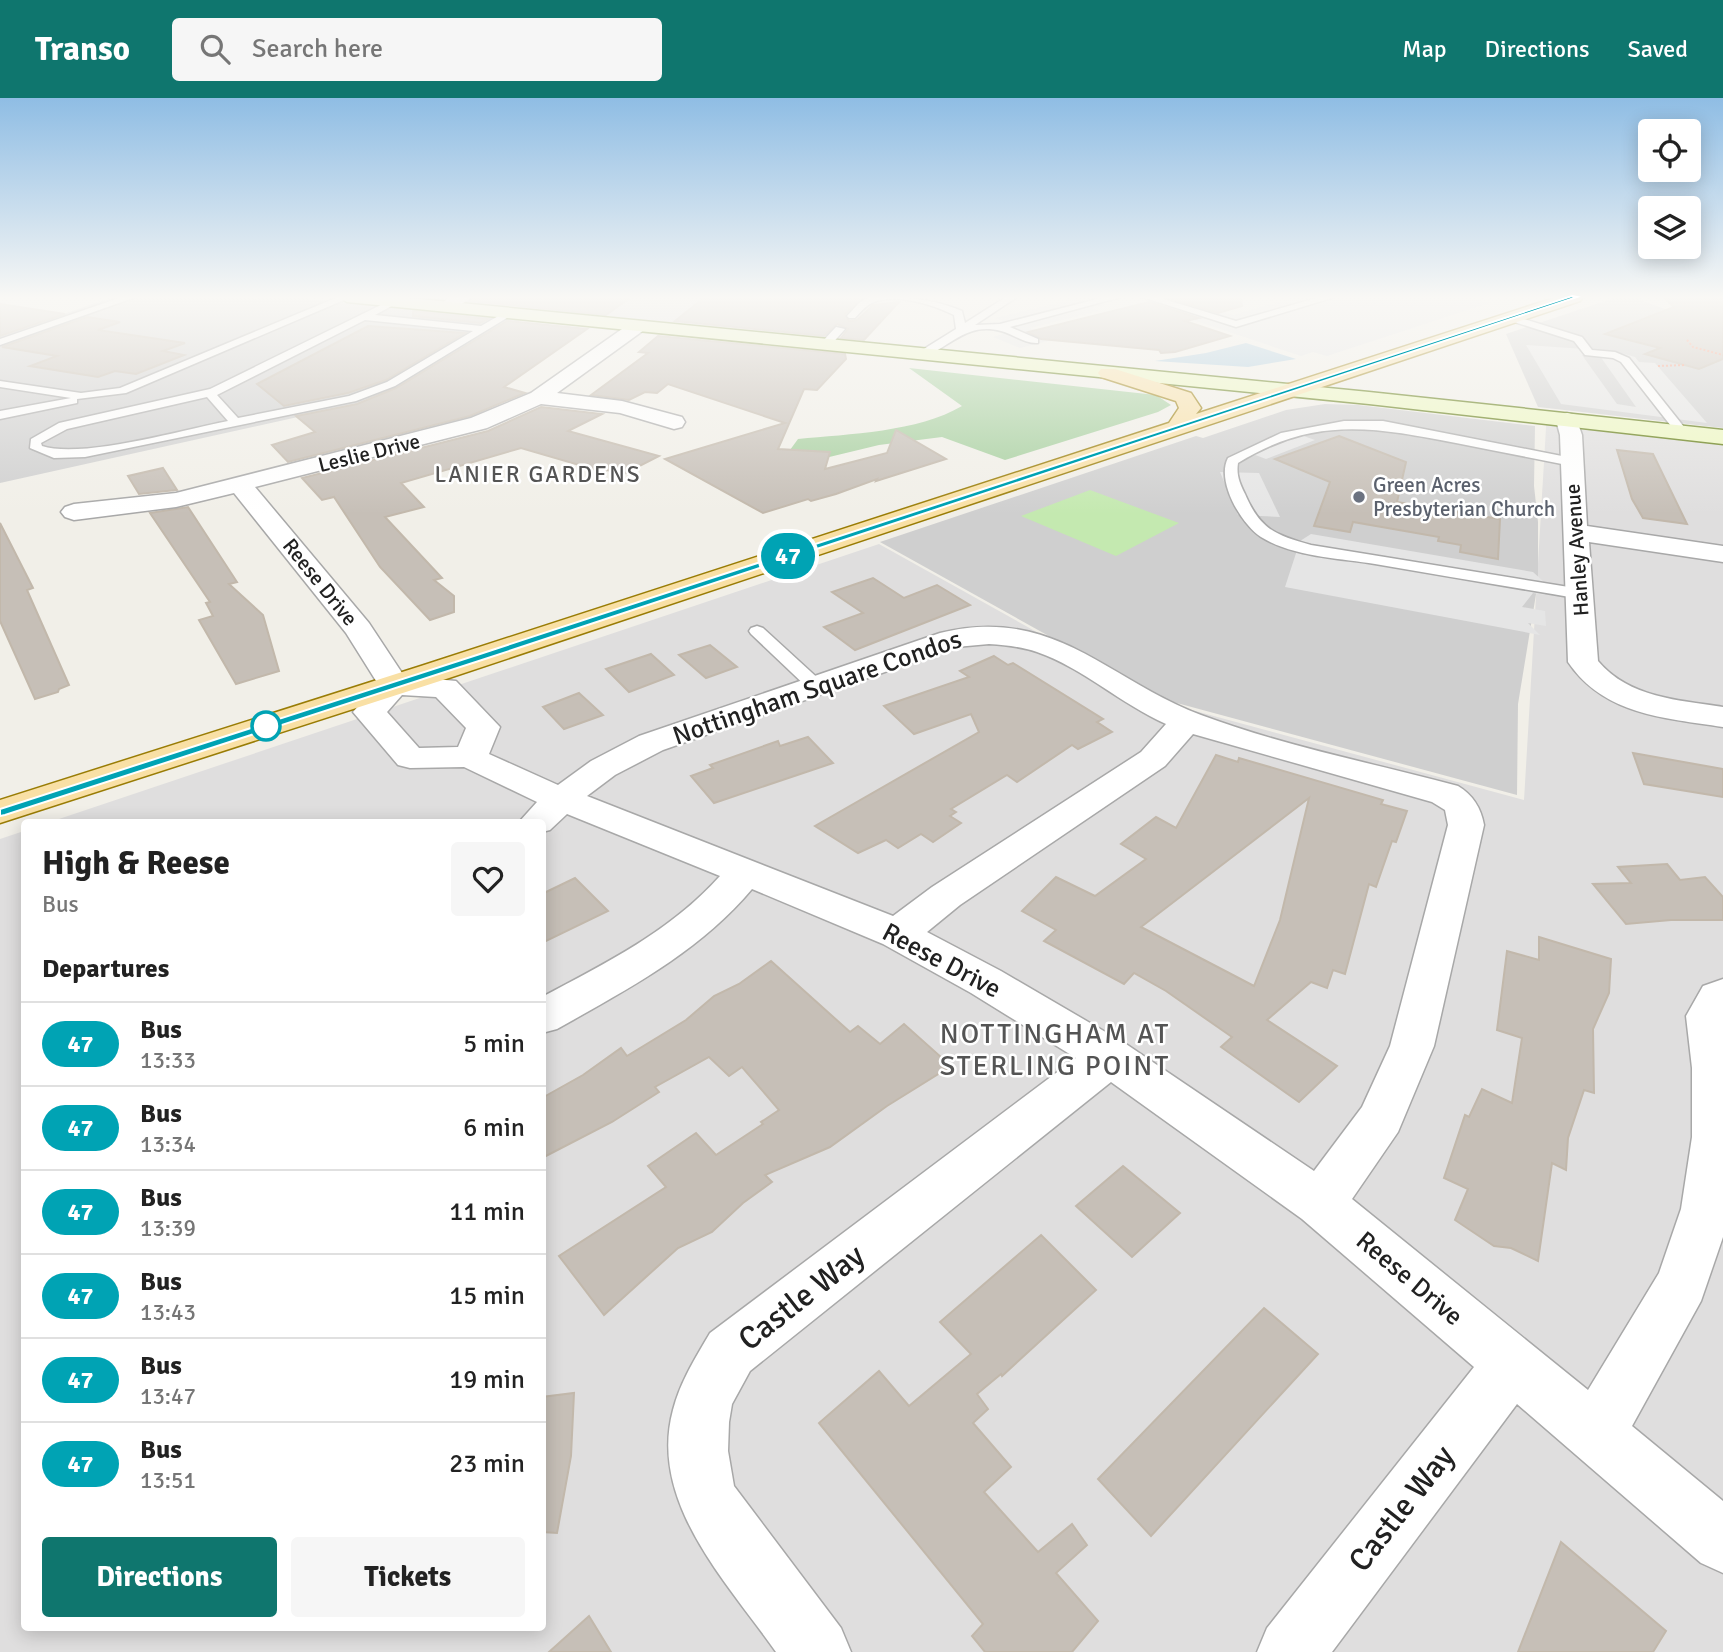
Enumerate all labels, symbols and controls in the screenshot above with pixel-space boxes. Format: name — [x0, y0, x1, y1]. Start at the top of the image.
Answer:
search box — [172, 18, 662, 81]
text: Transo — [35, 29, 130, 70]
icon: search — [196, 30, 234, 68]
text: Search here — [252, 33, 383, 65]
text: Map — [1402, 34, 1447, 64]
text: Directions — [1485, 34, 1590, 64]
text: Saved — [1628, 34, 1688, 64]
map controls — [1638, 119, 1701, 259]
button: locate — [1638, 119, 1701, 182]
button: layers — [1638, 196, 1701, 259]
street label: Leslie Drive — [315, 428, 423, 478]
district label: LANIER GARDENS — [434, 460, 642, 489]
place label: Green Acres Presbyterian Church — [1373, 472, 1555, 522]
street label: Hanley Avenue — [1559, 483, 1595, 617]
marker: Green Acres Presbyterian Church — [1351, 489, 1367, 505]
street label: Reese Drive — [277, 533, 363, 631]
line badge: 47 — [756, 533, 820, 579]
text: 47 — [775, 541, 801, 571]
street label: Nottingham Square Condos — [669, 623, 966, 752]
unlabelled marker — [251, 711, 281, 741]
button: heart — [451, 842, 525, 916]
text: High & Reese — [42, 843, 230, 884]
text: Bus — [42, 890, 79, 919]
street label: Reese Drive — [877, 916, 1006, 1005]
text: Departures — [42, 953, 169, 985]
text: Bus — [140, 1014, 182, 1046]
district label: NOTTINGHAM AT STERLING POINT — [940, 1017, 1170, 1083]
text: 5 min — [463, 1028, 525, 1060]
text: 47 — [68, 1029, 93, 1059]
text: 13:33 — [140, 1046, 196, 1075]
text: Bus — [140, 1098, 182, 1130]
text: 6 min — [463, 1112, 525, 1144]
text: 47 — [68, 1113, 93, 1143]
text: 13:34 — [140, 1130, 196, 1159]
text: Bus — [140, 1182, 182, 1214]
text: 11 min — [449, 1196, 525, 1228]
text: 47 — [68, 1197, 93, 1227]
text: 13:39 — [140, 1214, 196, 1243]
street label: Reese Drive — [1349, 1225, 1469, 1333]
street label: Castle Way — [730, 1236, 872, 1359]
text: Bus — [140, 1266, 182, 1298]
text: 15 min — [449, 1280, 525, 1312]
text: 47 — [68, 1281, 93, 1311]
text: 13:43 — [140, 1298, 196, 1327]
text: Bus — [140, 1350, 182, 1382]
text: 19 min — [449, 1364, 525, 1396]
text: 47 — [68, 1365, 93, 1395]
text: 13:47 — [140, 1382, 196, 1411]
text: Bus — [140, 1434, 182, 1466]
street label: Castle Way — [1340, 1437, 1463, 1579]
text: 23 min — [449, 1448, 525, 1480]
text: 47 — [68, 1449, 93, 1479]
text: 13:51 — [140, 1466, 196, 1495]
button: Directions — [42, 1537, 277, 1617]
button: Tickets — [291, 1537, 525, 1617]

